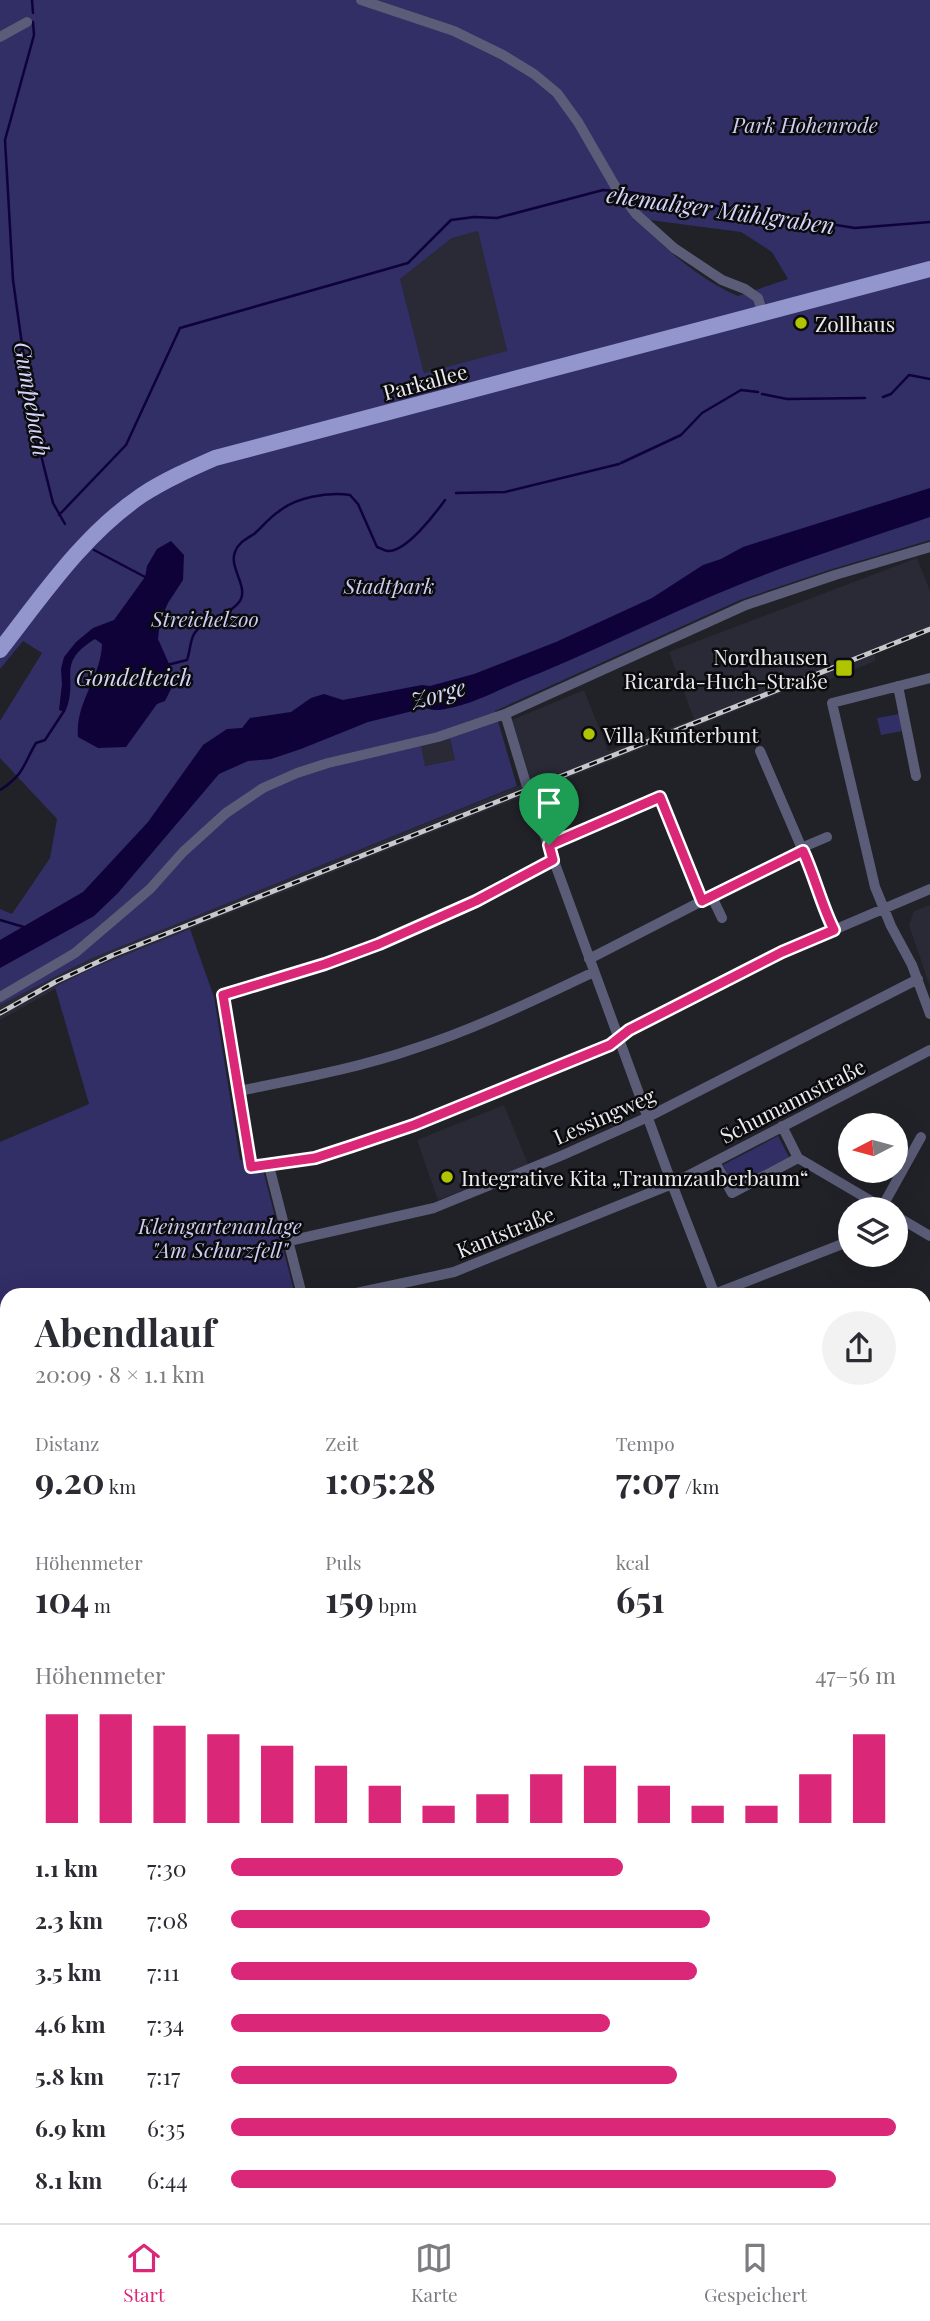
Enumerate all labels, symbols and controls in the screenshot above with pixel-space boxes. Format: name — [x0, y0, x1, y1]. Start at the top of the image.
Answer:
park label: Park Hohenrode — [731, 110, 878, 138]
water label: ehemaliger Mühlgraben — [605, 178, 837, 240]
place label: Zollhaus — [815, 309, 895, 337]
marker: Zollhaus — [793, 315, 809, 331]
water label: Gumpebach — [8, 339, 58, 459]
street label: Parkallee — [380, 356, 470, 406]
park label: Stadtpark — [343, 571, 434, 599]
park label: Streichelzoo — [150, 604, 259, 632]
place label: Nordhausen Ricarda-Huch-Straße — [624, 642, 828, 694]
marker: Nordhausen Ricarda-Huch-Straße — [834, 658, 854, 678]
water label: Gondelteich — [76, 661, 192, 692]
water label: Zorge — [406, 670, 469, 716]
place label: Villa Kunterbunt — [602, 720, 759, 748]
marker: Villa Kunterbunt — [581, 726, 597, 742]
pin — [519, 773, 579, 845]
icon: arrive — [530, 784, 568, 822]
street label: Schumannstraße — [714, 1051, 870, 1149]
street label: Lessingweg — [549, 1080, 659, 1150]
north arrow — [838, 1113, 908, 1183]
map controls — [838, 1113, 908, 1267]
place label: Integrative Kita „Traumzauberbaum“ — [461, 1163, 809, 1191]
marker: Integrative Kita „Traumzauberbaum“ — [439, 1169, 455, 1185]
button: layers — [838, 1197, 908, 1267]
street label: Kantstraße — [452, 1199, 558, 1263]
park label: Kleingartenanlage "Am Schurzfell" — [137, 1211, 302, 1263]
text: Abendlauf — [35, 1306, 216, 1357]
button: share — [822, 1311, 896, 1385]
text: 20:09 · 8 × 1.1 km — [35, 1358, 205, 1389]
text: Distanz — [35, 1430, 99, 1456]
text: Zeit — [325, 1430, 358, 1456]
text: Tempo — [616, 1430, 675, 1456]
text: 9.20 — [35, 1456, 105, 1503]
text: 1:05:28 — [325, 1456, 436, 1503]
text: 7:07 — [616, 1456, 680, 1503]
text: km — [105, 1473, 136, 1499]
text: /km — [680, 1473, 719, 1499]
text: Höhenmeter — [35, 1549, 143, 1575]
text: Puls — [325, 1549, 361, 1575]
text: kcal — [616, 1549, 650, 1575]
text: 104 — [35, 1575, 89, 1622]
text: 159 — [325, 1575, 374, 1622]
text: 651 — [616, 1575, 665, 1622]
text: m — [89, 1592, 111, 1618]
text: bpm — [374, 1592, 417, 1618]
text: Höhenmeter — [35, 1659, 165, 1690]
text: 47–56 m — [815, 1659, 896, 1690]
text: 1.1 km — [35, 1852, 98, 1883]
text: 7:30 — [147, 1852, 187, 1883]
text: 2.3 km — [35, 1904, 103, 1935]
text: 7:08 — [147, 1904, 188, 1935]
text: 3.5 km — [35, 1956, 102, 1987]
text: 7:11 — [147, 1956, 179, 1987]
text: 4.6 km — [35, 2008, 106, 2039]
text: 7:34 — [147, 2008, 184, 2039]
text: 5.8 km — [35, 2060, 104, 2091]
text: 7:17 — [147, 2060, 180, 2091]
text: 6.9 km — [35, 2112, 106, 2143]
text: 6:35 — [147, 2112, 185, 2143]
text: 8.1 km — [35, 2164, 102, 2195]
text: 6:44 — [147, 2164, 188, 2195]
tab: Start — [123, 2239, 165, 2307]
tab: Karte — [411, 2239, 458, 2307]
tab: Gespeichert — [704, 2239, 807, 2307]

